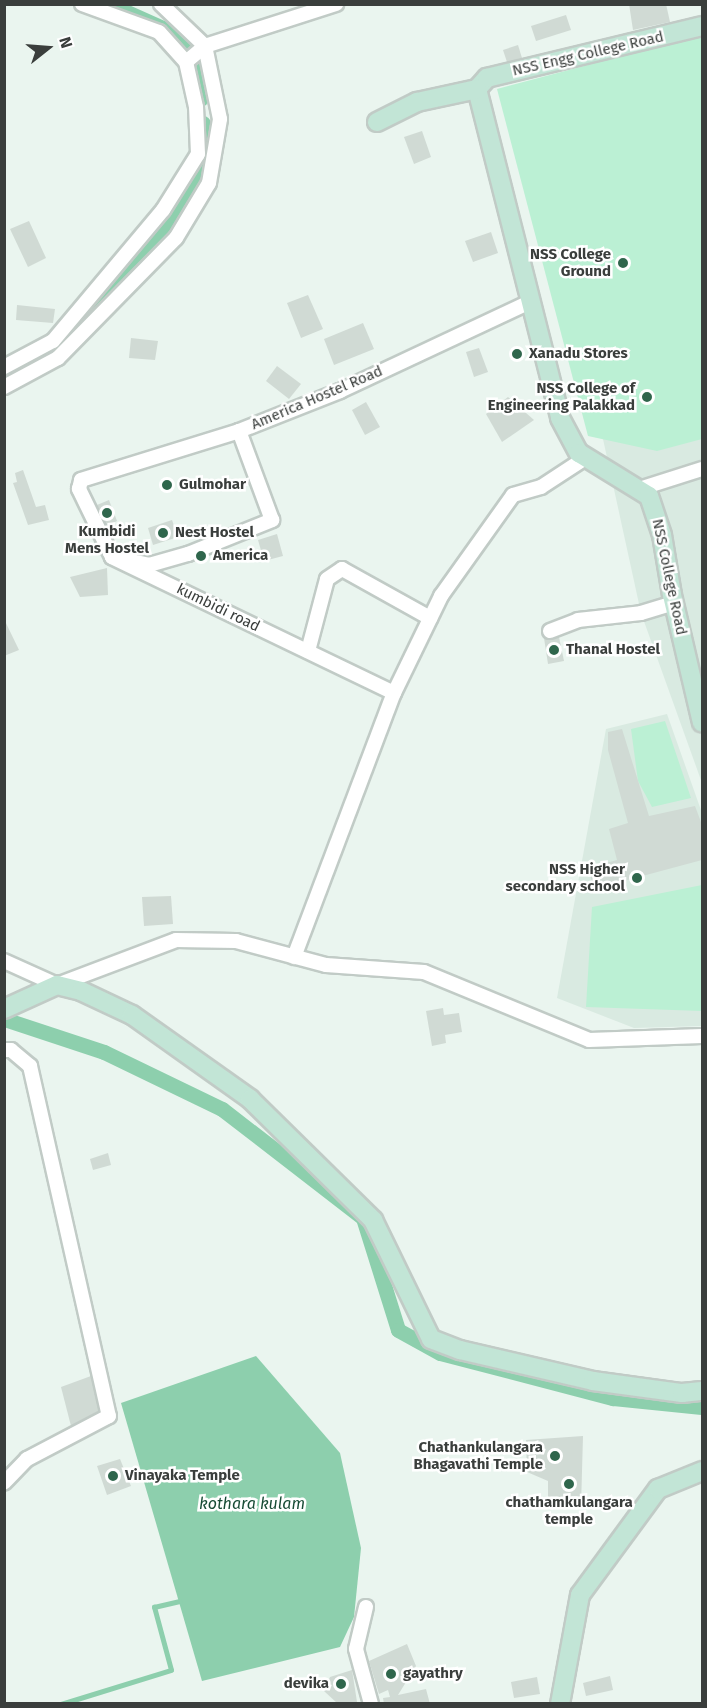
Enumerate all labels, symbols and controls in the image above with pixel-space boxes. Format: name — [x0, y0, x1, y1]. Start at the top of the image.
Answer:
north arrow — [18, 18, 78, 78]
street label: NSS Engg College Road — [511, 28, 665, 80]
text: N — [55, 35, 76, 50]
place label: NSS College Ground — [530, 245, 611, 280]
marker: NSS College Ground — [616, 256, 630, 270]
place label: Xanadu Stores — [529, 345, 628, 363]
marker: Xanadu Stores — [510, 347, 524, 361]
street label: America Hostel Road — [249, 362, 385, 434]
place label: NSS College of Engineering Palakkad — [488, 379, 635, 414]
marker: NSS College of Engineering Palakkad — [640, 390, 654, 404]
place label: Gulmohar — [179, 476, 246, 494]
marker: Gulmohar — [160, 478, 174, 492]
marker: Kumbidi Mens Hostel — [100, 506, 114, 520]
street label: NSS College Road — [648, 517, 690, 637]
place label: Kumbidi Mens Hostel — [65, 522, 149, 557]
place label: Nest Hostel — [175, 524, 254, 542]
marker: Nest Hostel — [156, 526, 170, 540]
place label: America — [213, 547, 268, 565]
marker: America — [194, 549, 208, 563]
street label: kumbidi road — [173, 580, 263, 636]
place label: Thanal Hostel — [566, 641, 660, 659]
marker: Thanal Hostel — [547, 643, 561, 657]
place label: NSS Higher secondary school — [506, 860, 625, 895]
marker: NSS Higher secondary school — [630, 871, 644, 885]
place label: Chathankulangara Bhagavathi Temple — [413, 1438, 543, 1473]
marker: Chathankulangara Bhagavathi Temple — [548, 1449, 562, 1463]
place label: Vinayaka Temple — [125, 1467, 240, 1485]
marker: Vinayaka Temple — [106, 1469, 120, 1483]
marker: chathamkulangara temple — [562, 1477, 576, 1491]
place label: chathamkulangara temple — [505, 1493, 633, 1528]
water label: kothara kulam — [199, 1494, 305, 1514]
place label: gayathry — [403, 1665, 463, 1683]
marker: gayathry — [384, 1667, 398, 1681]
place label: devika — [284, 1675, 329, 1693]
marker: devika — [334, 1677, 348, 1691]

